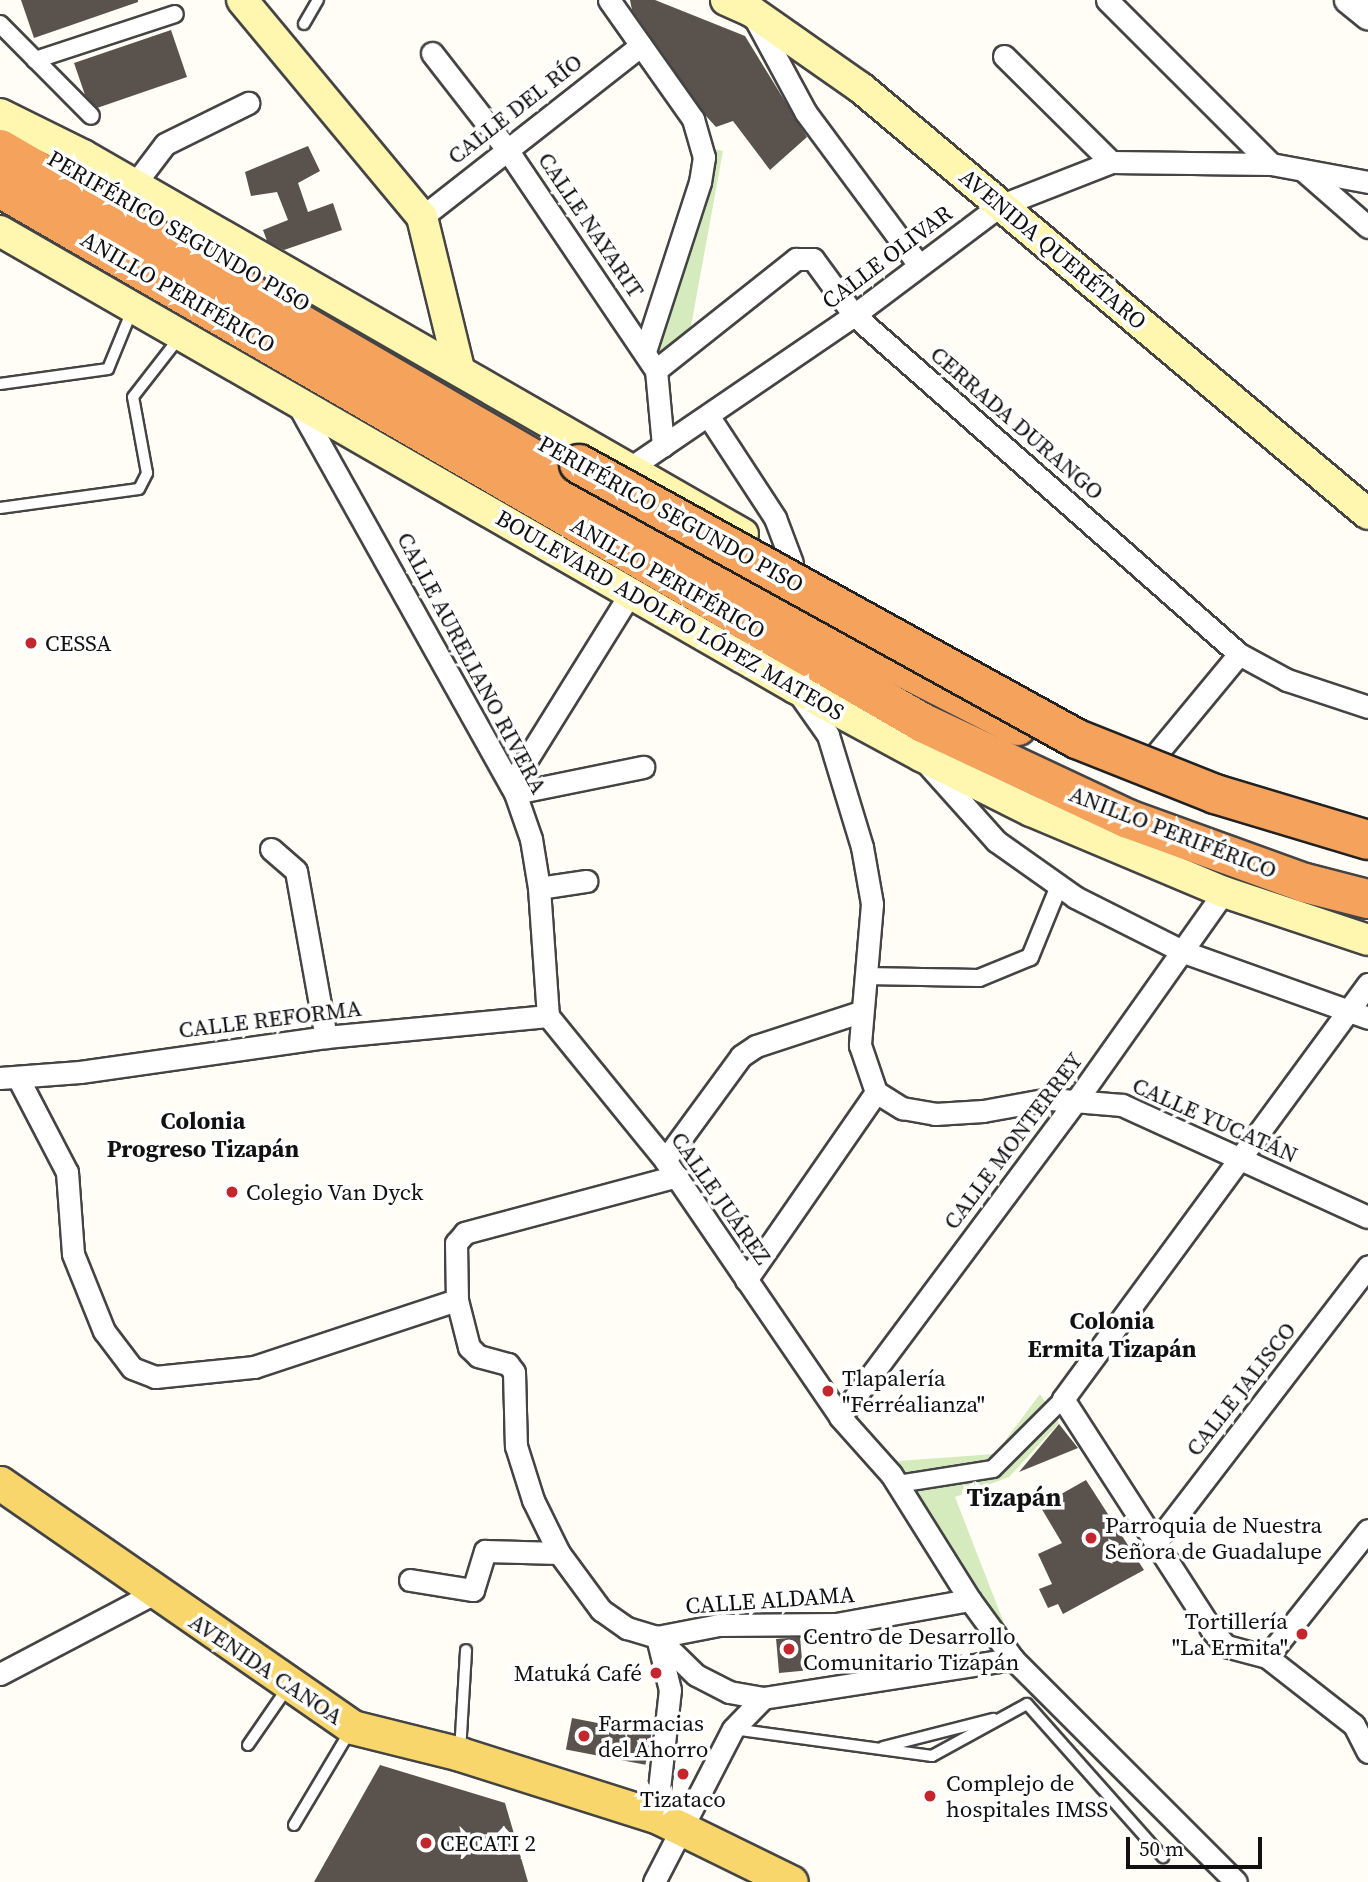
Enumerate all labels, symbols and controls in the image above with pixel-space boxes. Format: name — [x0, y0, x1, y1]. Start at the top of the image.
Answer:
street label: CALLE DEL RÍO — [442, 48, 588, 170]
street label: PERIFÉRICO SEGUNDO PISO — [43, 144, 315, 318]
street label: CALLE NAYARIT — [532, 147, 650, 303]
street label: AVENIDA QUERÉTARO — [954, 163, 1152, 335]
street label: CALLE OLIVAR — [817, 199, 957, 315]
street label: ANILLO PERIFÉRICO — [76, 225, 280, 359]
street label: CERRADA DURANGO — [925, 340, 1109, 506]
street label: PERIFÉRICO SEGUNDO PISO — [534, 430, 808, 598]
street label: BOULEVARD ADOLFO LÓPEZ MATEOS — [491, 504, 849, 726]
street label: ANILLO PERIFÉRICO — [566, 511, 770, 645]
street label: CALLE AURELIANO RIVERA — [391, 527, 553, 799]
place label: CESSA — [45, 629, 112, 657]
marker: CESSA — [23, 635, 39, 651]
street label: ANILLO PERIFÉRICO — [1065, 780, 1281, 884]
street label: CALLE REFORMA — [177, 994, 363, 1044]
street label: CALLE MONTERREY — [938, 1047, 1088, 1235]
street label: CALLE YUCATÁN — [1128, 1071, 1302, 1169]
district label: Colonia Progreso Tizapán — [107, 1107, 299, 1163]
street label: CALLE JUÁREZ — [665, 1126, 777, 1270]
place label: Colegio Van Dyck — [246, 1178, 424, 1206]
marker: Colegio Van Dyck — [224, 1184, 240, 1200]
district label: Colonia Ermita Tizapán — [1027, 1307, 1197, 1363]
street label: CALLE JALISCO — [1180, 1317, 1302, 1461]
place label: Tlapalería "Ferréalianza" — [842, 1364, 985, 1418]
marker: Tlapalería "Ferréalianza" — [820, 1383, 836, 1399]
district label: Tizapán — [966, 1482, 1062, 1514]
place label: Parroquia de Nuestra Señora de Guadalupe — [1105, 1511, 1322, 1565]
marker: Parroquia de Nuestra Señora de Guadalupe — [1083, 1530, 1099, 1546]
street label: CALLE ALDAMA — [684, 1580, 856, 1620]
street label: AVENIDA CANOA — [184, 1607, 348, 1731]
place label: Tortillería "La Ermita" — [1172, 1607, 1288, 1661]
place label: Centro de Desarrollo Comunitario Tizapán — [803, 1622, 1020, 1676]
marker: Tortillería "La Ermita" — [1294, 1626, 1310, 1642]
marker: Centro de Desarrollo Comunitario Tizapán — [781, 1641, 797, 1657]
place label: Matuká Café — [514, 1659, 642, 1687]
marker: Matuká Café — [648, 1665, 664, 1681]
place label: Farmacias del Ahorro — [598, 1709, 708, 1763]
marker: Farmacias del Ahorro — [576, 1728, 592, 1744]
marker: Tizataco — [675, 1766, 691, 1782]
place label: Complejo de hospitales IMSS — [946, 1769, 1108, 1823]
place label: Tizataco — [640, 1785, 726, 1813]
marker: Complejo de hospitales IMSS — [920, 1786, 940, 1806]
scale bar — [1130, 1822, 1266, 1866]
place label: CECATI 2 — [440, 1829, 536, 1857]
text: 50 m — [1139, 1834, 1184, 1863]
marker: CECATI 2 — [418, 1835, 434, 1851]

